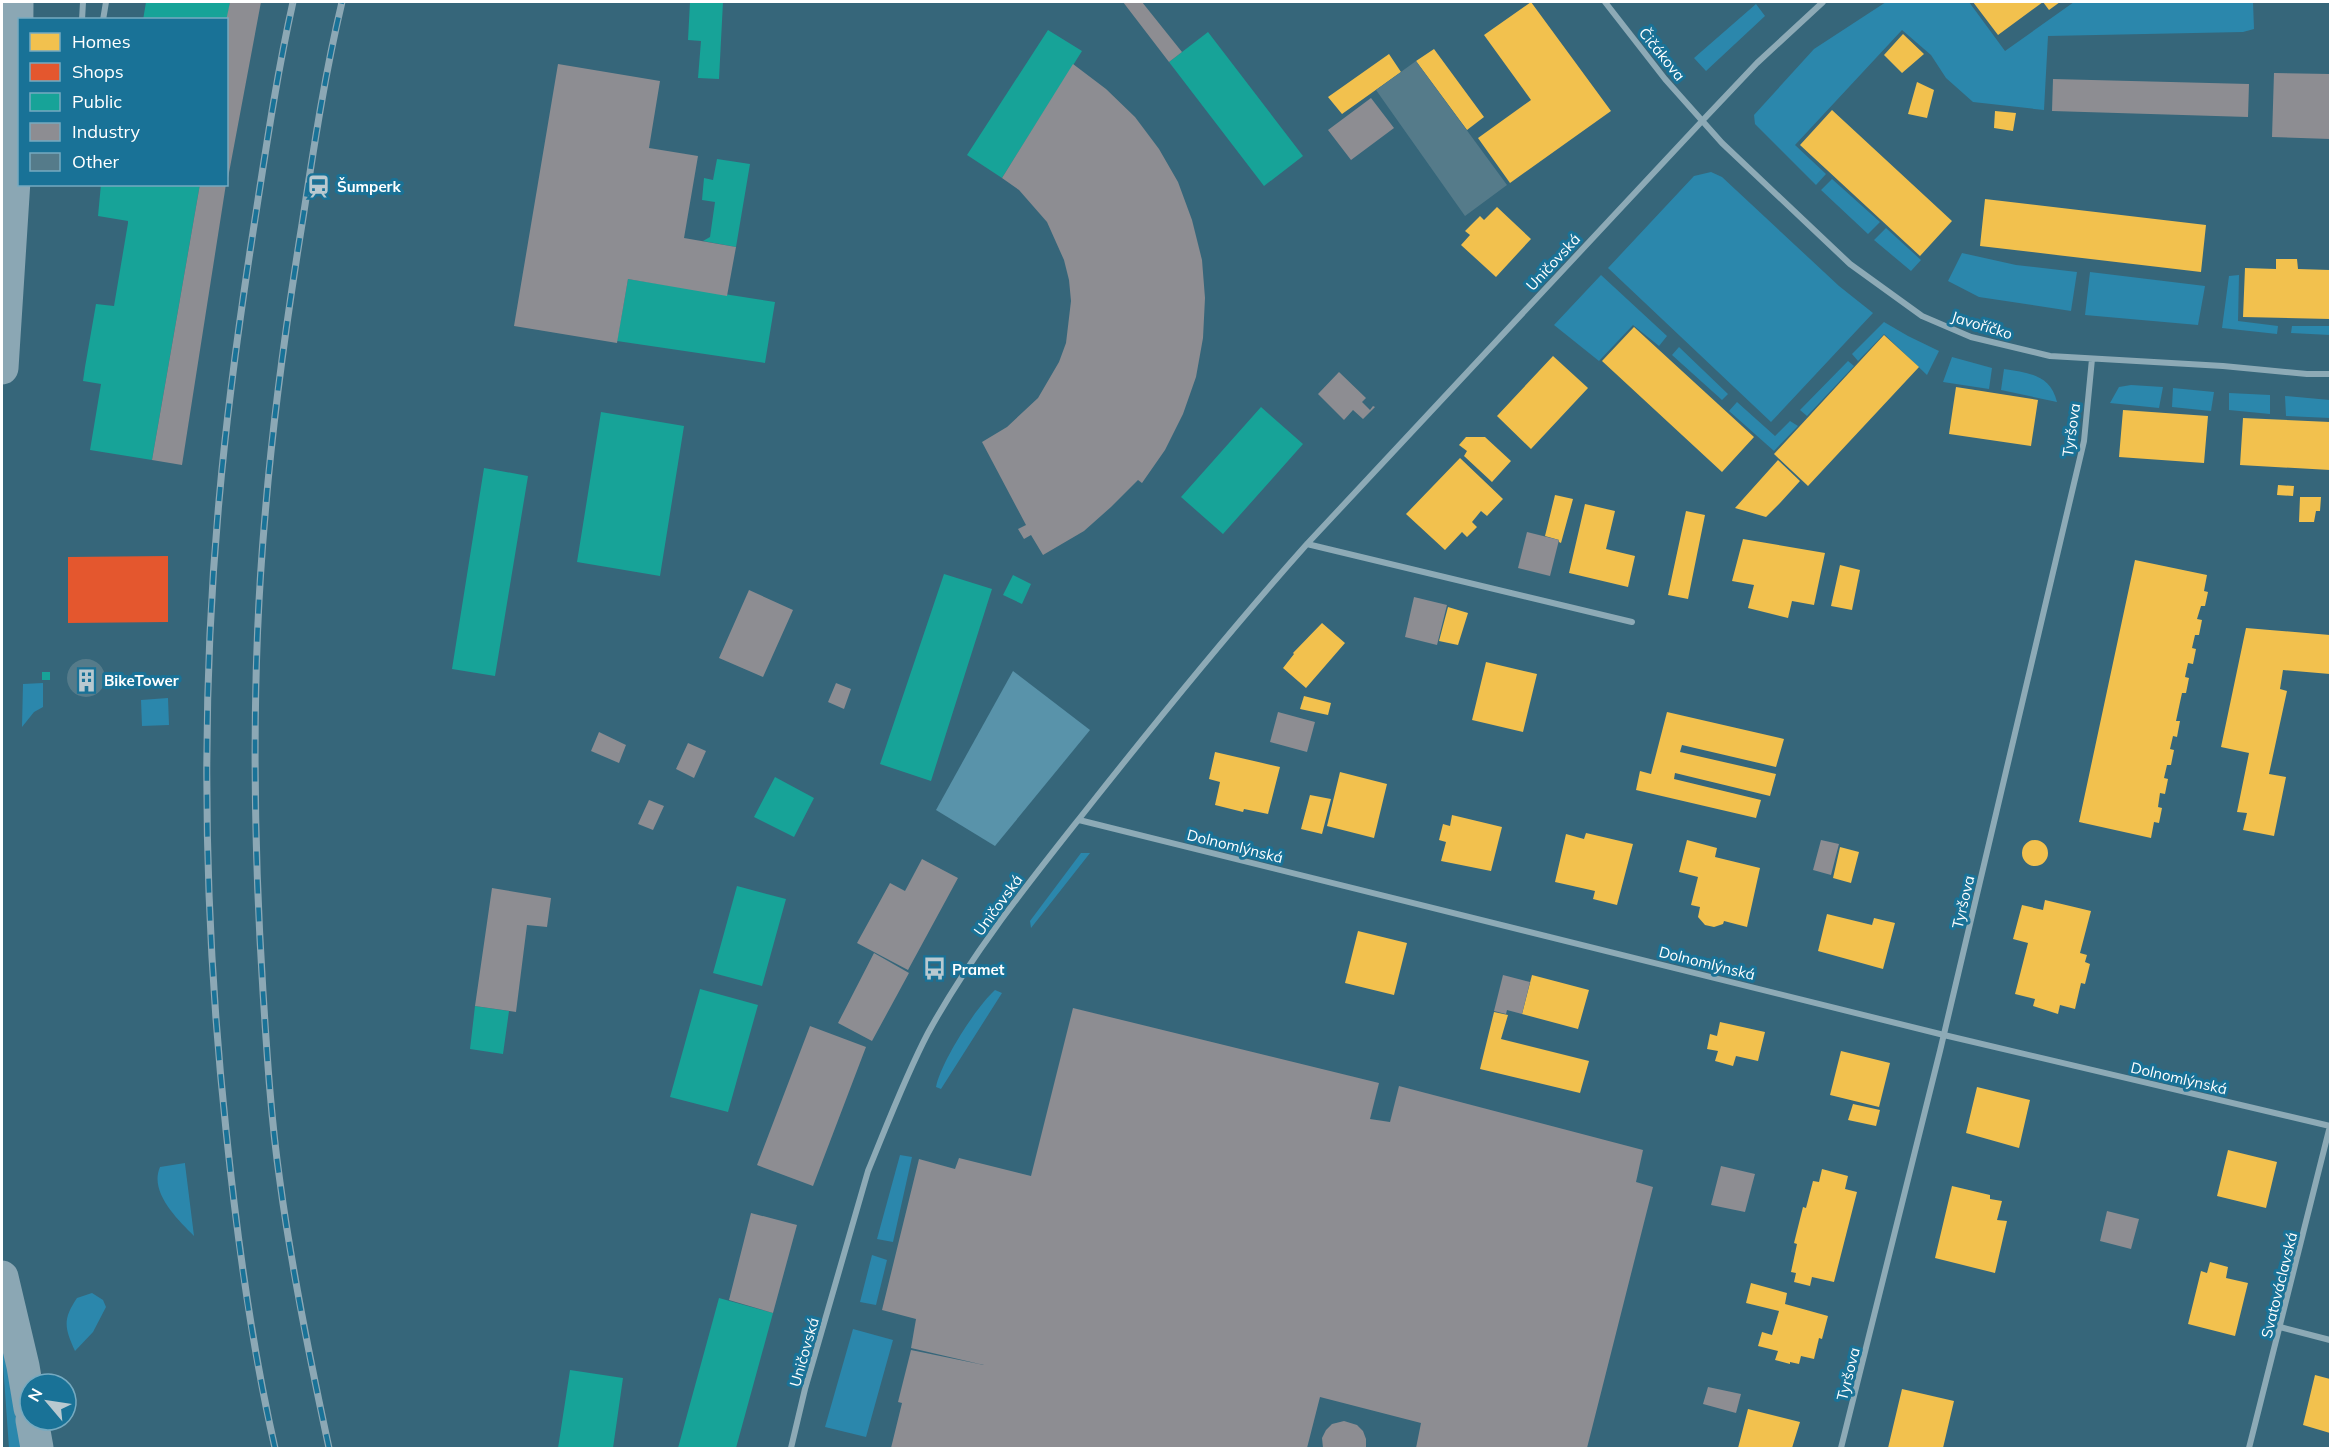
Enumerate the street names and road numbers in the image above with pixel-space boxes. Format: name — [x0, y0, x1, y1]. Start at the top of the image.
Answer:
street label: Čičákova — [1635, 24, 1689, 84]
street label: Uničovská — [1522, 230, 1584, 294]
street label: Javoříčko — [1949, 307, 2015, 343]
street label: Tyršova — [2058, 402, 2084, 458]
street label: Dolnomlýnská — [1185, 825, 1285, 867]
street label: Uničovská — [969, 871, 1027, 939]
street label: Tyršova — [1948, 874, 1978, 930]
street label: Dolnomlýnská — [1657, 942, 1757, 984]
street label: Dolnomlýnská — [2129, 1058, 2229, 1098]
street label: Svatováclavská — [2257, 1230, 2301, 1340]
street label: Uničovská — [785, 1315, 823, 1389]
street label: Tyršova — [1832, 1345, 1864, 1403]

